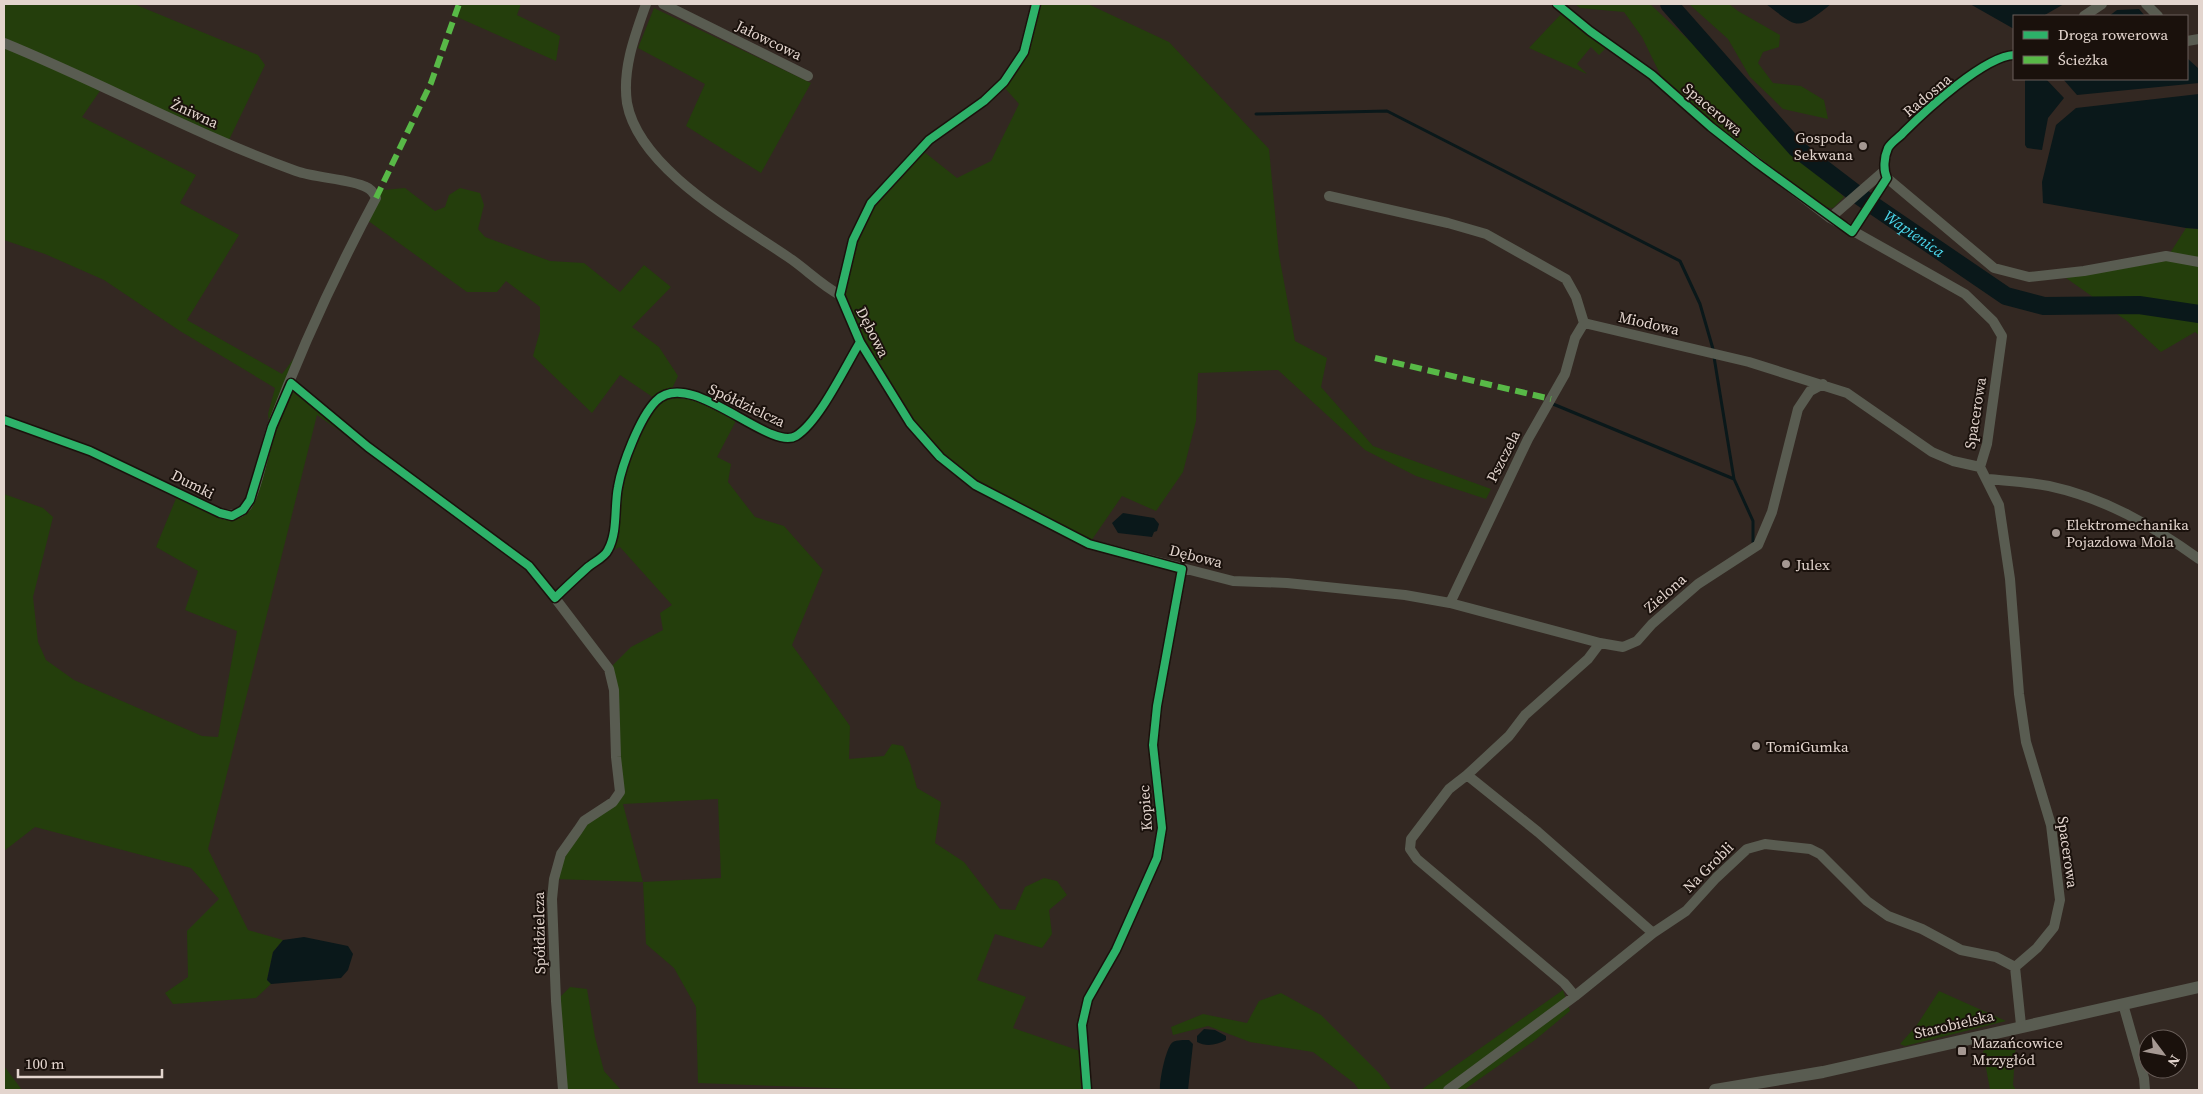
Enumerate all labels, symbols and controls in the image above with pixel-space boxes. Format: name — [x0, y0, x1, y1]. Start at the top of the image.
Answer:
street label: Jałowcowa — [732, 15, 806, 65]
legend — [2013, 15, 2188, 80]
text: Droga rowerowa — [2058, 24, 2169, 45]
text: Ścieżka — [2058, 49, 2108, 70]
street label: Radosna — [1898, 68, 1956, 121]
street label: Spacerowa — [1679, 78, 1748, 140]
street label: Żniwna — [168, 93, 222, 133]
place label: Gospoda Sekwana — [1794, 127, 1853, 165]
marker: Gospoda Sekwana — [1857, 140, 1869, 152]
water label: Wapienica — [1879, 205, 1950, 263]
street label: Dębowa — [851, 303, 895, 361]
street label: Miodowa — [1617, 306, 1682, 340]
street label: Spacerowa — [1959, 375, 1991, 450]
street label: Spółdzielcza — [705, 378, 789, 432]
street label: Pszczela — [1481, 426, 1525, 486]
street label: Dumki — [168, 464, 218, 504]
place label: Elektromechanika Pojazdowa Mola — [2066, 514, 2189, 552]
marker: Elektromechanika Pojazdowa Mola — [2050, 527, 2062, 539]
street label: Dębowa — [1167, 539, 1225, 573]
place label: Julex — [1795, 554, 1830, 575]
marker: Julex — [1780, 558, 1792, 570]
street label: Zielona — [1639, 569, 1691, 617]
place label: TomiGumka — [1766, 736, 1849, 757]
marker: TomiGumka — [1750, 740, 1762, 752]
street label: Kopiec — [1133, 784, 1157, 832]
street label: Spacerowa — [2053, 815, 2083, 890]
street label: Na Grobli — [1678, 837, 1738, 897]
street label: Spółdzielcza — [528, 891, 550, 974]
street label: Starobielska — [1912, 1005, 1996, 1043]
north arrow — [2138, 1029, 2188, 1079]
place label: Mazańcowice Mrzygłód — [1972, 1032, 2063, 1070]
marker: Mazańcowice Mrzygłód — [1956, 1045, 1968, 1057]
scale bar — [18, 1046, 161, 1078]
text: N — [2163, 1051, 2185, 1071]
text: 100 m — [25, 1053, 65, 1074]

